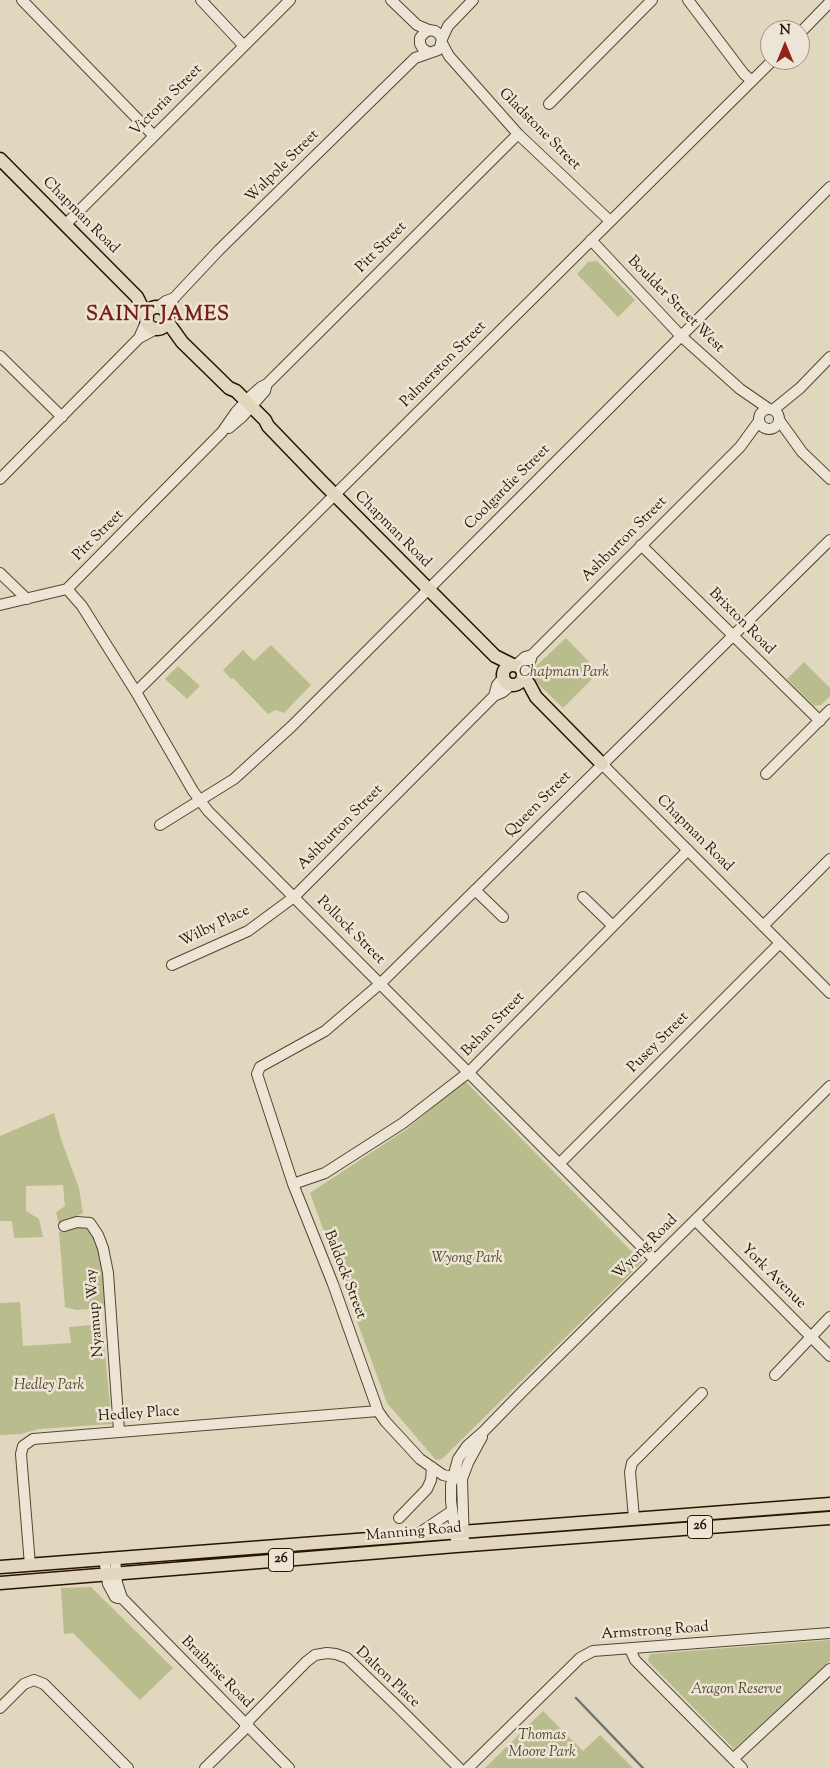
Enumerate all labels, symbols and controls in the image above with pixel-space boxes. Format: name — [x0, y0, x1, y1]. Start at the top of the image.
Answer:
north arrow — [760, 20, 810, 70]
text: N — [779, 21, 791, 41]
street label: Victoria Street — [127, 61, 207, 141]
street label: Gladstone Street — [494, 85, 584, 175]
street label: Walpole Street — [243, 127, 323, 207]
street label: Chapman Road — [38, 174, 122, 258]
street label: Pitt Street — [353, 219, 411, 277]
street label: Boulder Street West — [623, 253, 727, 357]
district label: SAINT JAMES — [85, 305, 231, 329]
street label: Palmerston Street — [397, 318, 491, 412]
street label: Coolgardie Street — [462, 442, 554, 534]
street label: Chapman Road — [350, 488, 434, 572]
street label: Ashburton Street — [579, 494, 671, 586]
street label: Pitt Street — [70, 507, 128, 565]
street label: Brixton Road — [704, 585, 778, 659]
park label: Chapman Park — [519, 664, 609, 682]
street label: Queen Street — [502, 768, 576, 842]
street label: Ashburton Street — [295, 782, 387, 874]
street label: Chapman Road — [652, 792, 736, 876]
street label: Pollock Street — [312, 893, 388, 969]
street label: Wilby Place — [177, 902, 253, 952]
street label: Behan Street — [459, 989, 529, 1061]
street label: Pusey Street — [625, 1009, 693, 1077]
street label: Wyong Road — [610, 1212, 682, 1284]
street label: Baldock Street — [319, 1228, 369, 1322]
street label: York Avenue — [737, 1241, 809, 1313]
park label: Wyong Park — [432, 1250, 502, 1268]
street label: Nyamup Way — [83, 1268, 109, 1358]
park label: Hedley Park — [14, 1377, 84, 1395]
street label: Hedley Place — [98, 1403, 180, 1427]
road number: 26 — [688, 1515, 712, 1538]
street label: Manning Road — [366, 1520, 462, 1546]
road number: 26 — [268, 1548, 294, 1572]
street label: Armstrong Road — [601, 1619, 709, 1645]
street label: Braibrise Road — [176, 1633, 256, 1713]
street label: Dalton Place — [351, 1644, 423, 1712]
park label: Aragon Reserve — [690, 1681, 782, 1699]
park label: Thomas Moore Park — [508, 1727, 576, 1762]

